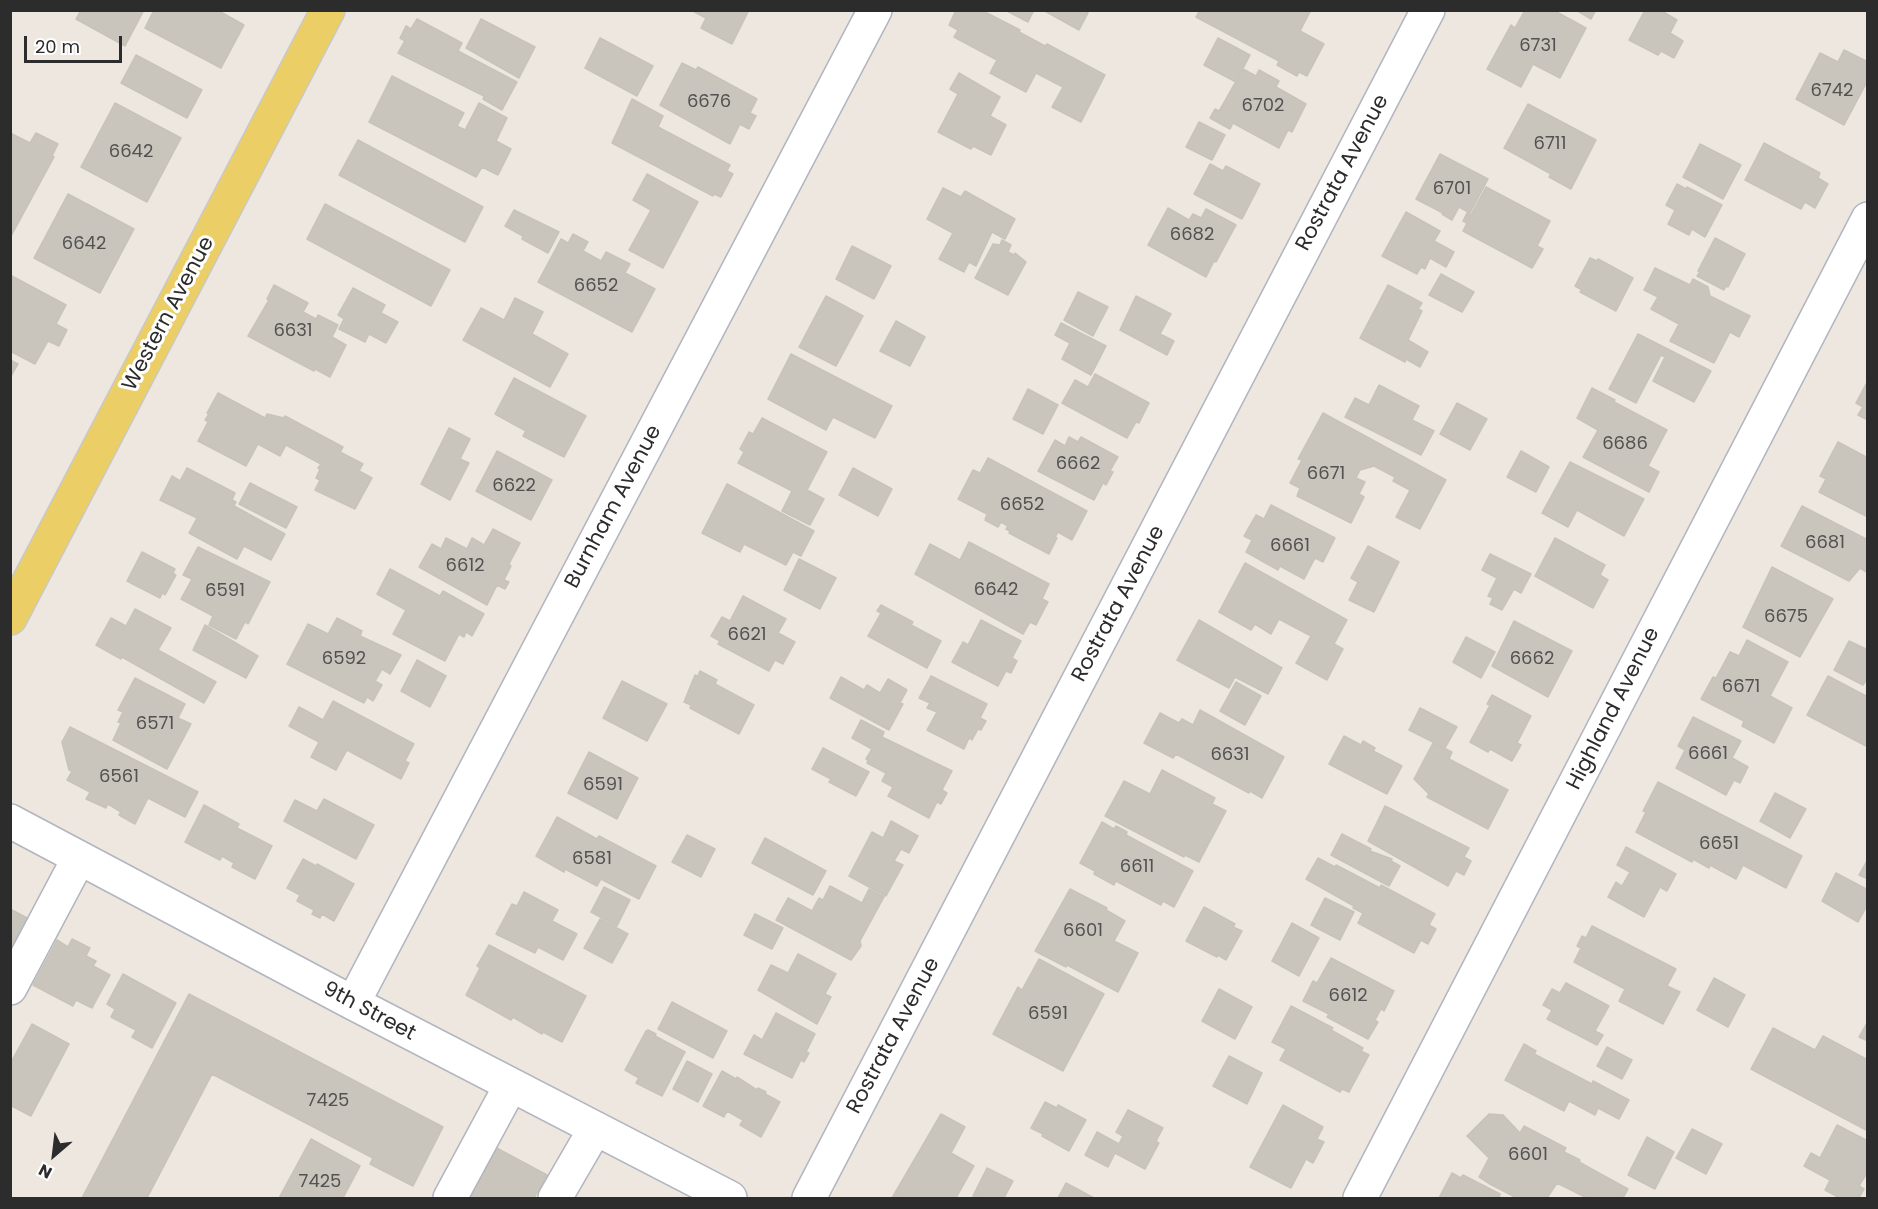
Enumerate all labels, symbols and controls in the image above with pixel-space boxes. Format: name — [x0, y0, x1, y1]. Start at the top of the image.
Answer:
scale bar — [27, 24, 124, 62]
text: 20 m — [35, 34, 80, 59]
house number: 6731 — [1519, 35, 1557, 57]
house number: 6742 — [1811, 80, 1853, 102]
house number: 6676 — [687, 91, 731, 113]
street label: Rostrata Avenue — [1291, 91, 1395, 255]
house number: 6702 — [1242, 95, 1284, 117]
house number: 6711 — [1534, 133, 1566, 155]
house number: 6642 — [109, 141, 153, 163]
house number: 6701 — [1433, 178, 1471, 200]
house number: 6682 — [1170, 224, 1214, 246]
house number: 6642 — [62, 233, 106, 255]
street label: Western Avenue — [118, 233, 220, 395]
house number: 6652 — [574, 275, 618, 297]
house number: 6631 — [273, 320, 313, 342]
street label: Burnham Avenue — [560, 421, 668, 593]
house number: 6686 — [1602, 433, 1648, 455]
house number: 6662 — [1056, 453, 1100, 475]
house number: 6671 — [1307, 463, 1345, 485]
house number: 6622 — [492, 475, 536, 497]
house number: 6652 — [1000, 494, 1044, 516]
street label: Rostrata Avenue — [1067, 522, 1171, 686]
house number: 6681 — [1805, 532, 1845, 554]
house number: 6661 — [1270, 535, 1310, 557]
house number: 6612 — [446, 555, 484, 577]
house number: 6642 — [974, 579, 1018, 601]
house number: 6591 — [205, 580, 245, 602]
house number: 6675 — [1764, 606, 1808, 628]
house number: 6621 — [728, 624, 766, 646]
street label: Highland Avenue — [1562, 624, 1666, 794]
house number: 6592 — [322, 648, 366, 670]
house number: 6662 — [1510, 648, 1554, 670]
house number: 6671 — [1722, 676, 1760, 698]
house number: 6571 — [136, 713, 174, 735]
house number: 6661 — [1688, 743, 1728, 765]
house number: 6631 — [1210, 744, 1250, 766]
house number: 6561 — [99, 766, 139, 788]
house number: 6591 — [583, 774, 623, 796]
house number: 6651 — [1699, 833, 1739, 855]
house number: 6581 — [572, 848, 612, 870]
house number: 6611 — [1120, 856, 1154, 878]
house number: 6601 — [1063, 920, 1103, 942]
street label: Rostrata Avenue — [842, 954, 946, 1118]
street label: 9th Street — [318, 977, 420, 1047]
house number: 6612 — [1329, 985, 1367, 1007]
house number: 6591 — [1028, 1003, 1068, 1025]
house number: 7425 — [307, 1090, 349, 1112]
north arrow — [24, 1125, 84, 1185]
house number: 6601 — [1508, 1144, 1548, 1166]
text: N — [35, 1158, 56, 1184]
house number: 7425 — [299, 1171, 341, 1193]

